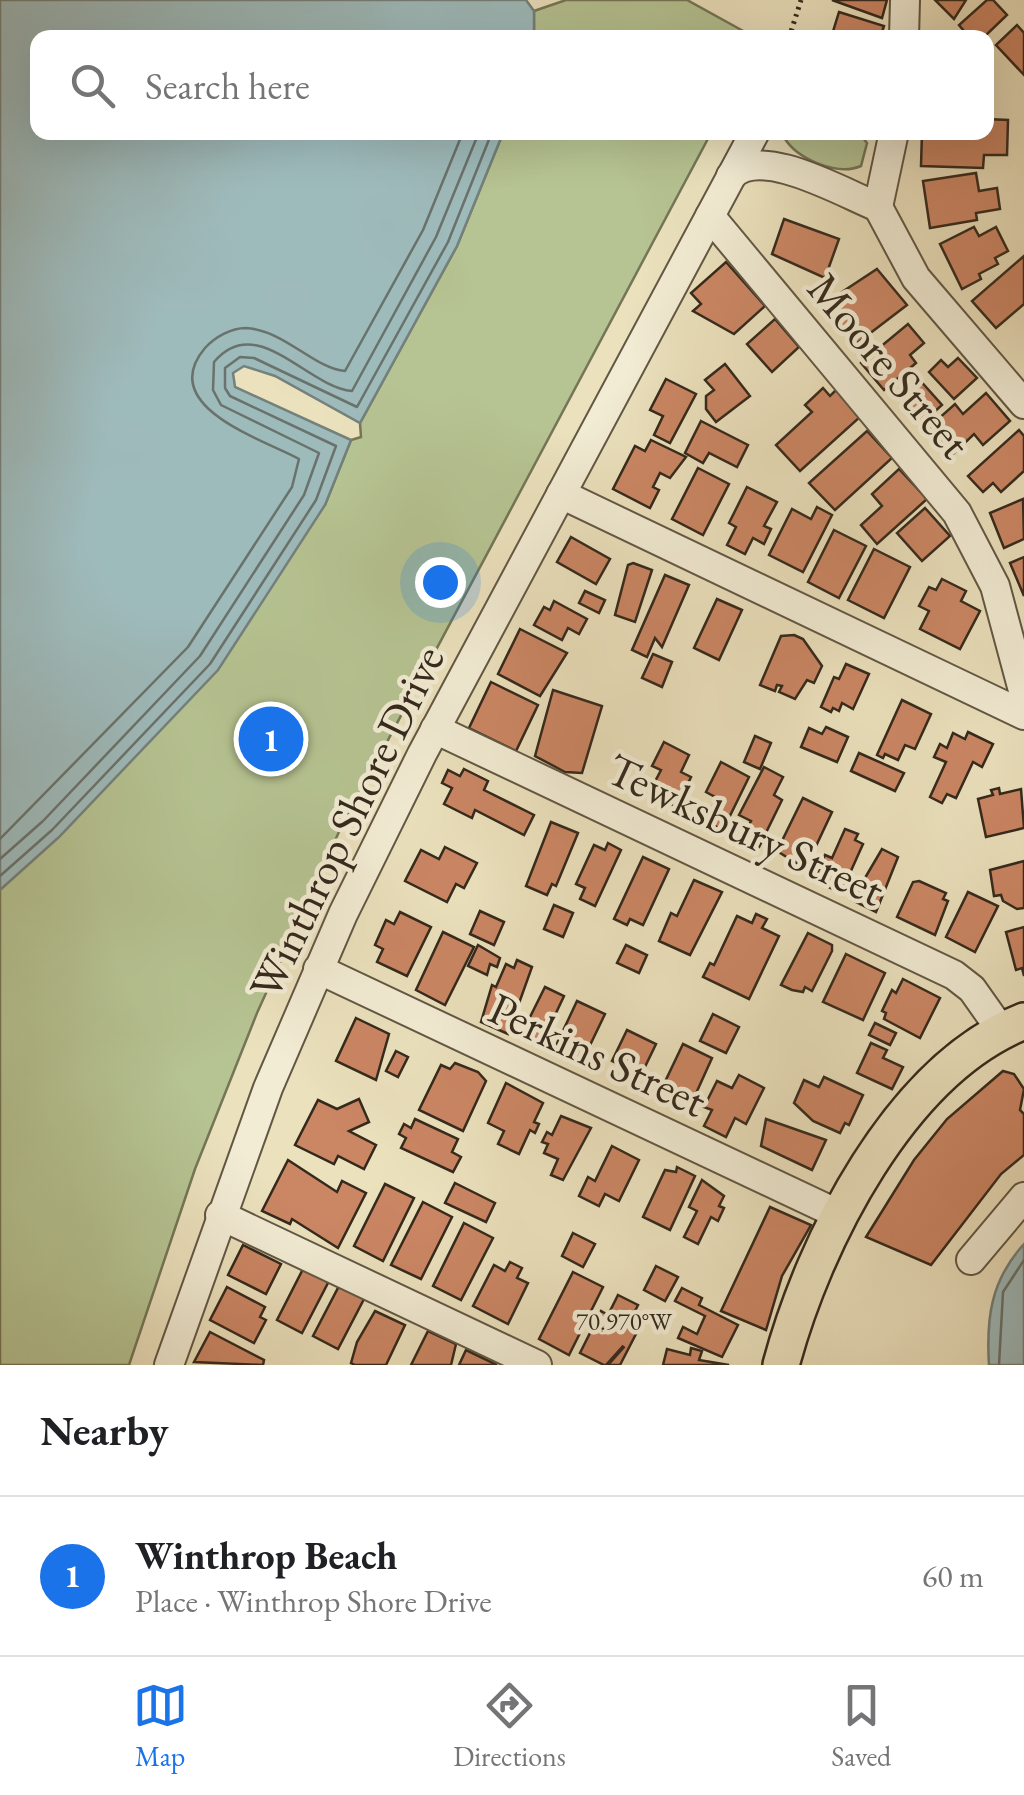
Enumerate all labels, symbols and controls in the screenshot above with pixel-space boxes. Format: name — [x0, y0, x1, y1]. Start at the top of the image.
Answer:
search box — [30, 30, 994, 140]
icon: search — [65, 58, 120, 113]
text: Search here — [145, 61, 310, 110]
street label: Moore Street — [796, 260, 984, 470]
your location — [415, 557, 466, 608]
street label: Winthrop Shore Drive — [235, 636, 457, 1008]
pin: 1 — [238, 702, 304, 776]
street label: Tewksbury Street — [598, 740, 894, 918]
street label: Perkins Street — [480, 978, 716, 1130]
text: 70.970°W — [576, 1305, 673, 1337]
text: Nearby — [40, 1403, 169, 1458]
text: Winthrop Beach — [135, 1531, 397, 1580]
text: 1 — [64, 1555, 81, 1597]
text: 60 m — [922, 1555, 984, 1597]
text: Place · Winthrop Shore Drive — [135, 1580, 492, 1622]
tab: Map — [133, 1678, 188, 1774]
tab: Directions — [453, 1678, 566, 1774]
tab: Saved — [831, 1678, 891, 1774]

